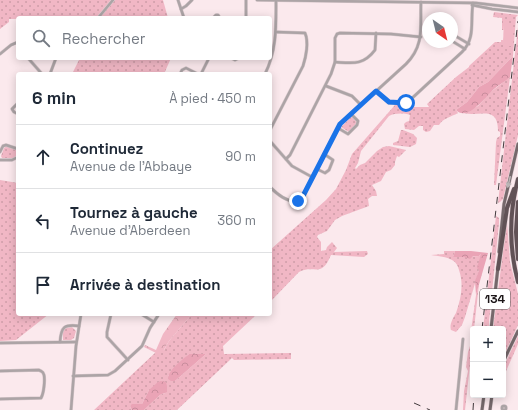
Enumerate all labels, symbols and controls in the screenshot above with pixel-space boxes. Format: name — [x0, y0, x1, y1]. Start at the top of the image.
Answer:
north arrow — [422, 12, 458, 48]
search box — [16, 16, 272, 60]
icon: search — [30, 27, 52, 49]
text: Rechercher — [62, 29, 145, 48]
text: 6 min — [32, 87, 76, 109]
text: À pied · 450 m — [169, 90, 256, 107]
route start — [397, 94, 415, 112]
text: Continuez — [70, 139, 143, 158]
icon: ahead — [32, 146, 54, 168]
text: 90 m — [225, 148, 256, 165]
text: Avenue de l'Abbaye — [70, 158, 192, 175]
one-way arrow — [506, 176, 512, 188]
route end — [289, 192, 307, 210]
text: Tournez à gauche — [70, 203, 198, 222]
icon: left — [32, 210, 54, 232]
text: 360 m — [217, 212, 256, 229]
text: Avenue d'Aberdeen — [70, 222, 190, 239]
icon: arrive — [32, 274, 54, 296]
text: Arrivée à destination — [70, 275, 220, 294]
road number: 134 — [480, 289, 510, 309]
map controls — [470, 326, 506, 398]
button: + — [470, 326, 506, 362]
button: − — [470, 362, 506, 398]

